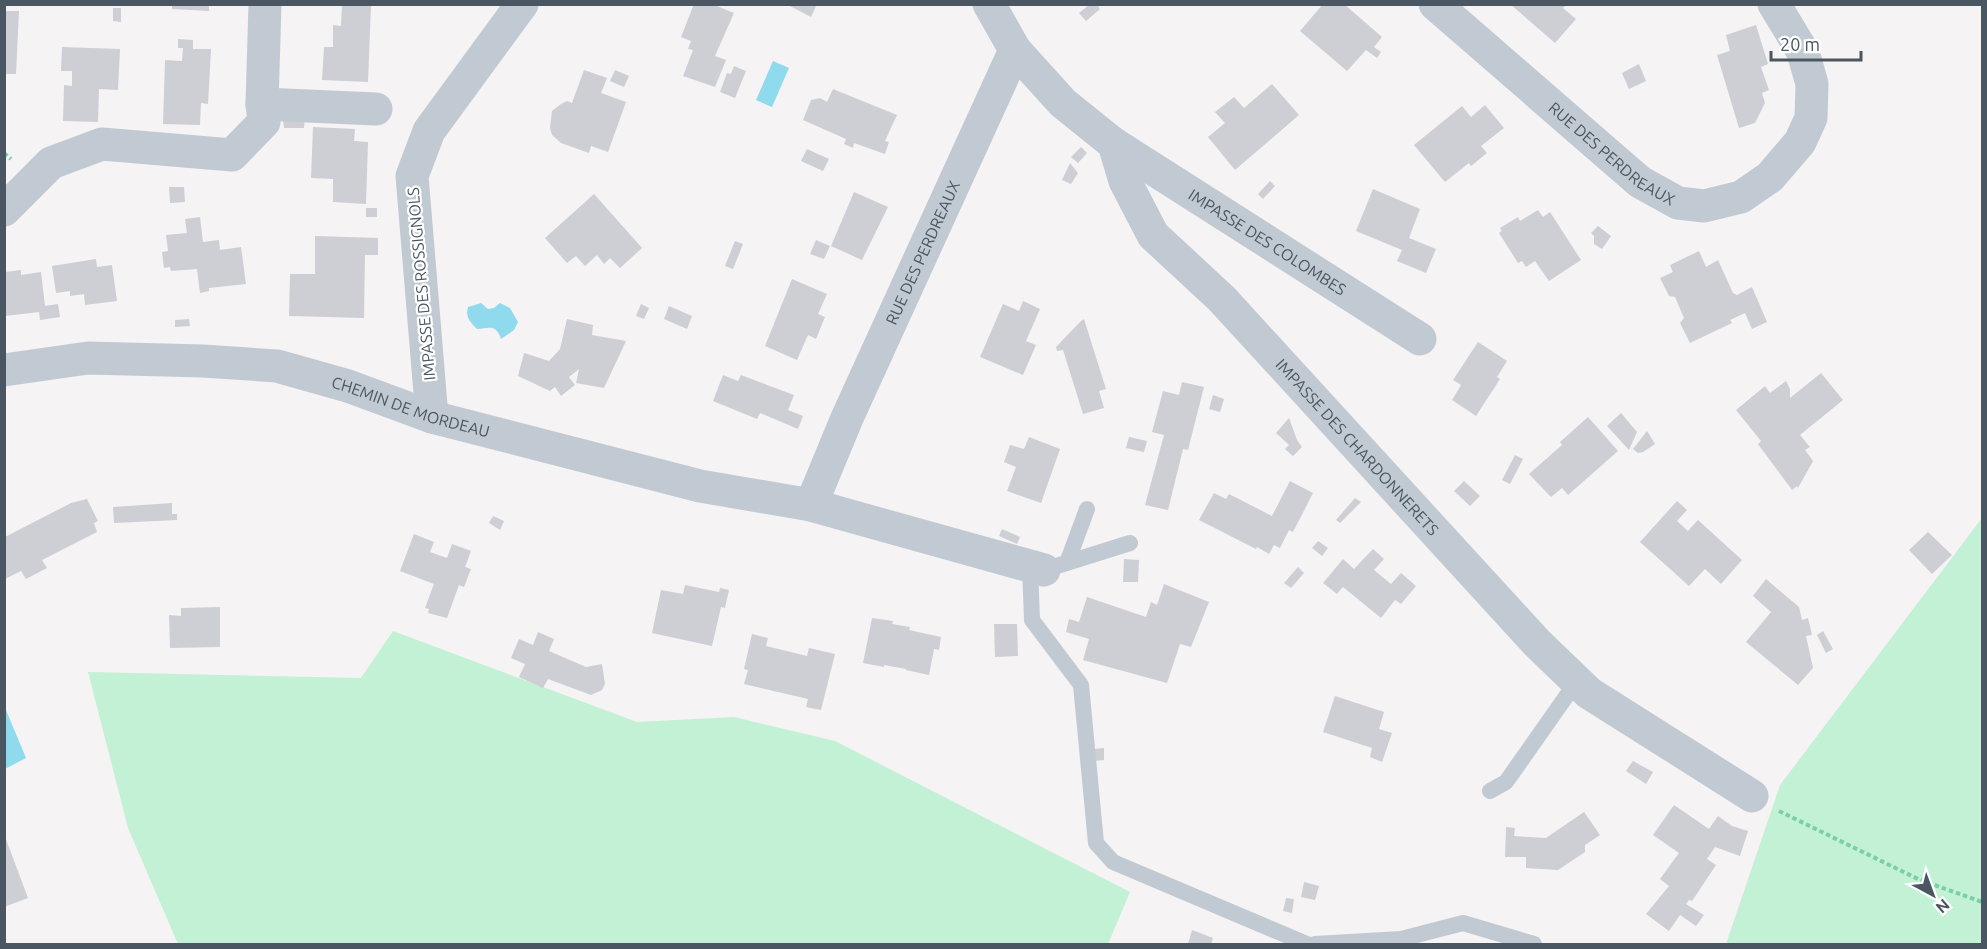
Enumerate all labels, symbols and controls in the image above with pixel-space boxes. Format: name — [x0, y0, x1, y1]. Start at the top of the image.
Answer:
scale bar — [1771, 24, 1861, 62]
text: 20 m — [1780, 34, 1820, 54]
street label: RUE DES PERDREAUX — [1545, 98, 1678, 209]
street label: RUE DES PERDREAUX — [882, 178, 963, 327]
street label: IMPASSE DES COLOMBES — [1186, 185, 1349, 299]
street label: IMPASSE DES ROSSIGNOLS — [404, 187, 438, 381]
street label: IMPASSE DES CHARDONNERETS — [1272, 355, 1443, 539]
street label: CHEMIN DE MORDEAU — [330, 373, 492, 440]
north arrow — [1903, 865, 1963, 925]
text: N — [1932, 896, 1953, 917]

